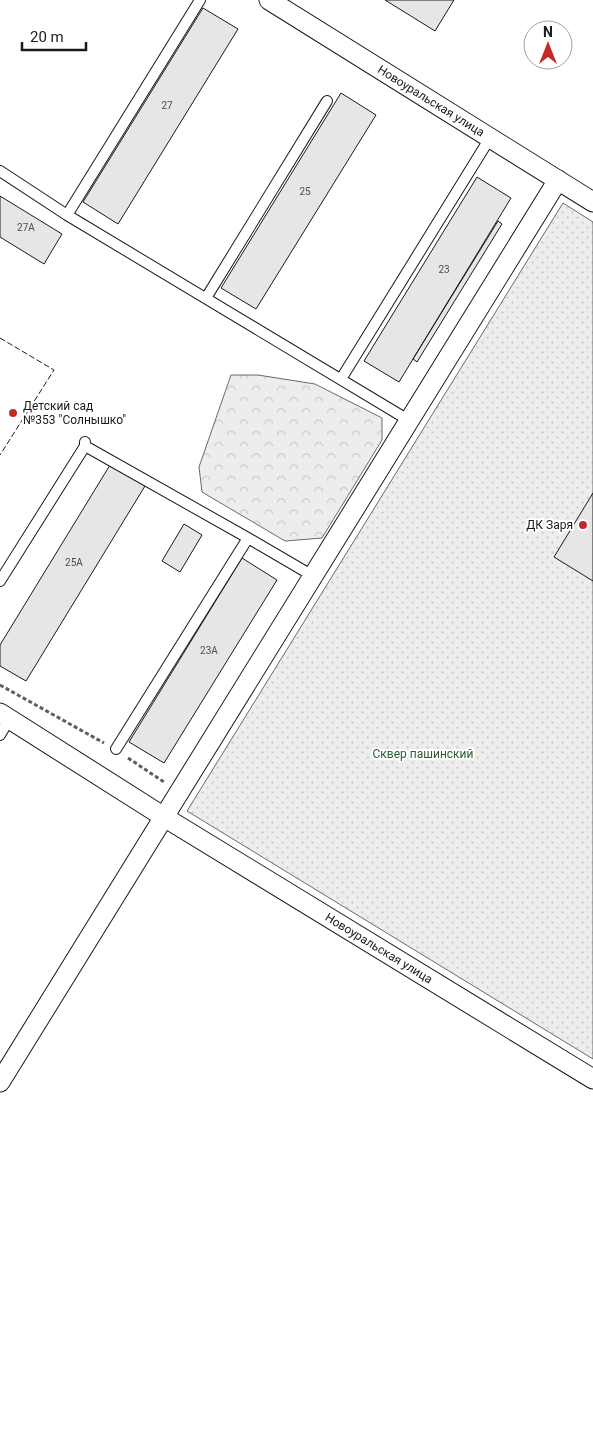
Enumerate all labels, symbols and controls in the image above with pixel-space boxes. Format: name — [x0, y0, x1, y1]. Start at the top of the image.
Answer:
scale bar — [22, 20, 86, 52]
north arrow — [523, 20, 573, 70]
text: N — [543, 24, 553, 40]
text: 20 m — [30, 28, 64, 46]
street label: Новоуральская улица — [375, 62, 487, 140]
house number: 27 — [161, 100, 173, 111]
house number: 25 — [299, 186, 311, 197]
house number: 27А — [17, 222, 35, 233]
house number: 23 — [438, 264, 450, 275]
place label: Детский сад №353 "Солнышко" — [23, 399, 126, 427]
marker: Детский сад №353 "Солнышко" — [7, 407, 19, 419]
place label: ДК Заря — [526, 518, 573, 532]
marker: ДК Заря — [577, 519, 589, 531]
house number: 25А — [65, 557, 83, 568]
house number: 23А — [200, 645, 218, 656]
park label: Сквер пашинский — [373, 747, 474, 761]
street label: Новоуральская улица — [323, 910, 435, 986]

